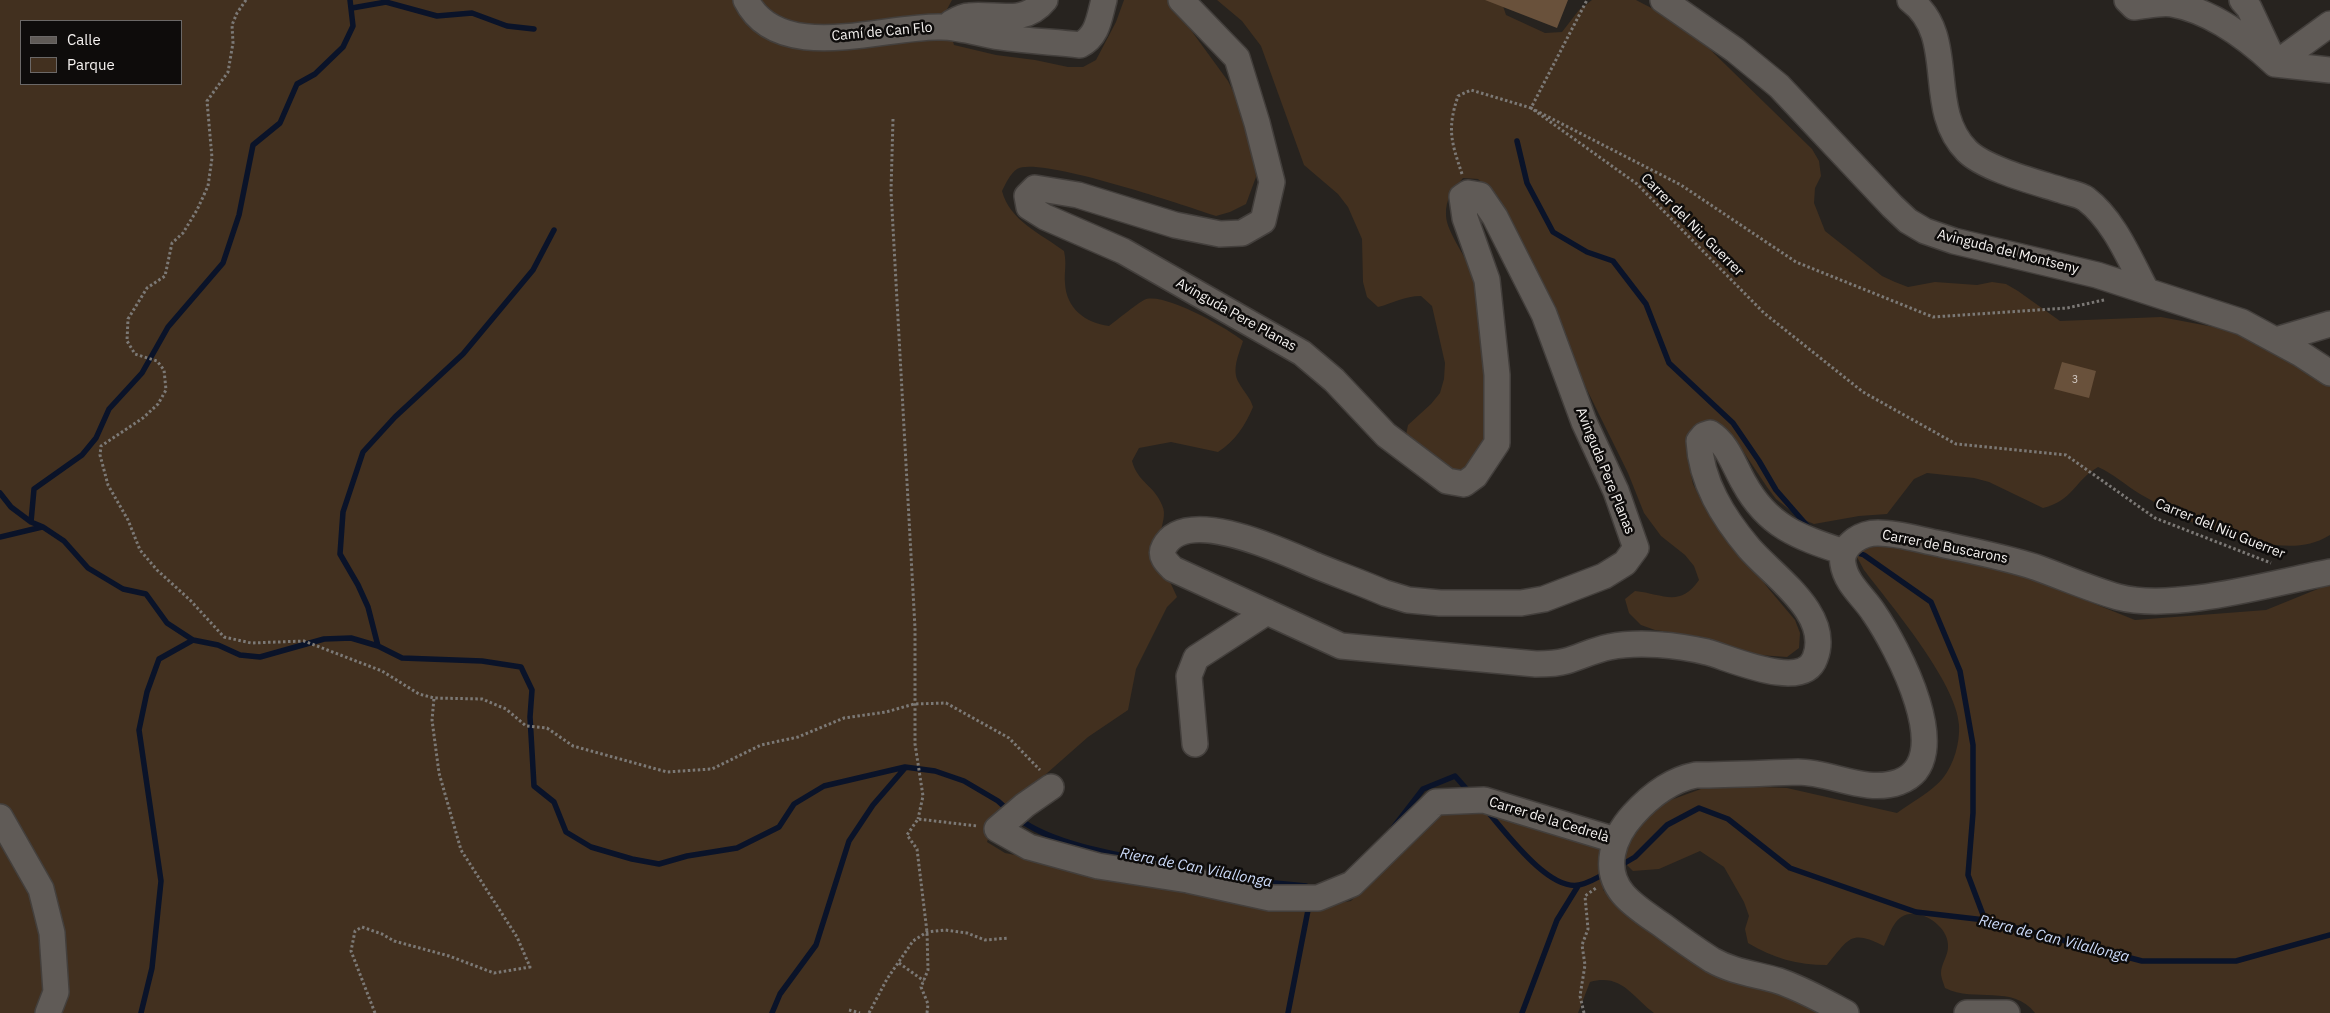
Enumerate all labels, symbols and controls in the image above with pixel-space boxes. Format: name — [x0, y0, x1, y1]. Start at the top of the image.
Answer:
street label: Camí de Can Flo — [831, 19, 933, 45]
legend — [20, 20, 182, 85]
text: Calle — [67, 30, 101, 49]
text: Parque — [67, 55, 115, 74]
street label: Carrer del Niu Guerrer — [1637, 170, 1747, 280]
street label: Avinguda del Montseny — [1935, 226, 2081, 278]
street label: Avinguda Pere Planas — [1173, 275, 1299, 355]
house number: 3 — [2072, 373, 2078, 387]
street label: Avinguda Pere Planas — [1572, 405, 1638, 537]
street label: Carrer del Niu Guerrer — [2153, 495, 2287, 563]
street label: Carrer de Buscarons — [1881, 527, 2009, 567]
street label: Carrer de la Cedrelà — [1487, 794, 1611, 846]
water label: Riera de Can Vilallonga — [1118, 844, 1274, 892]
water label: Riera de Can Vilallonga — [1977, 912, 2131, 966]

